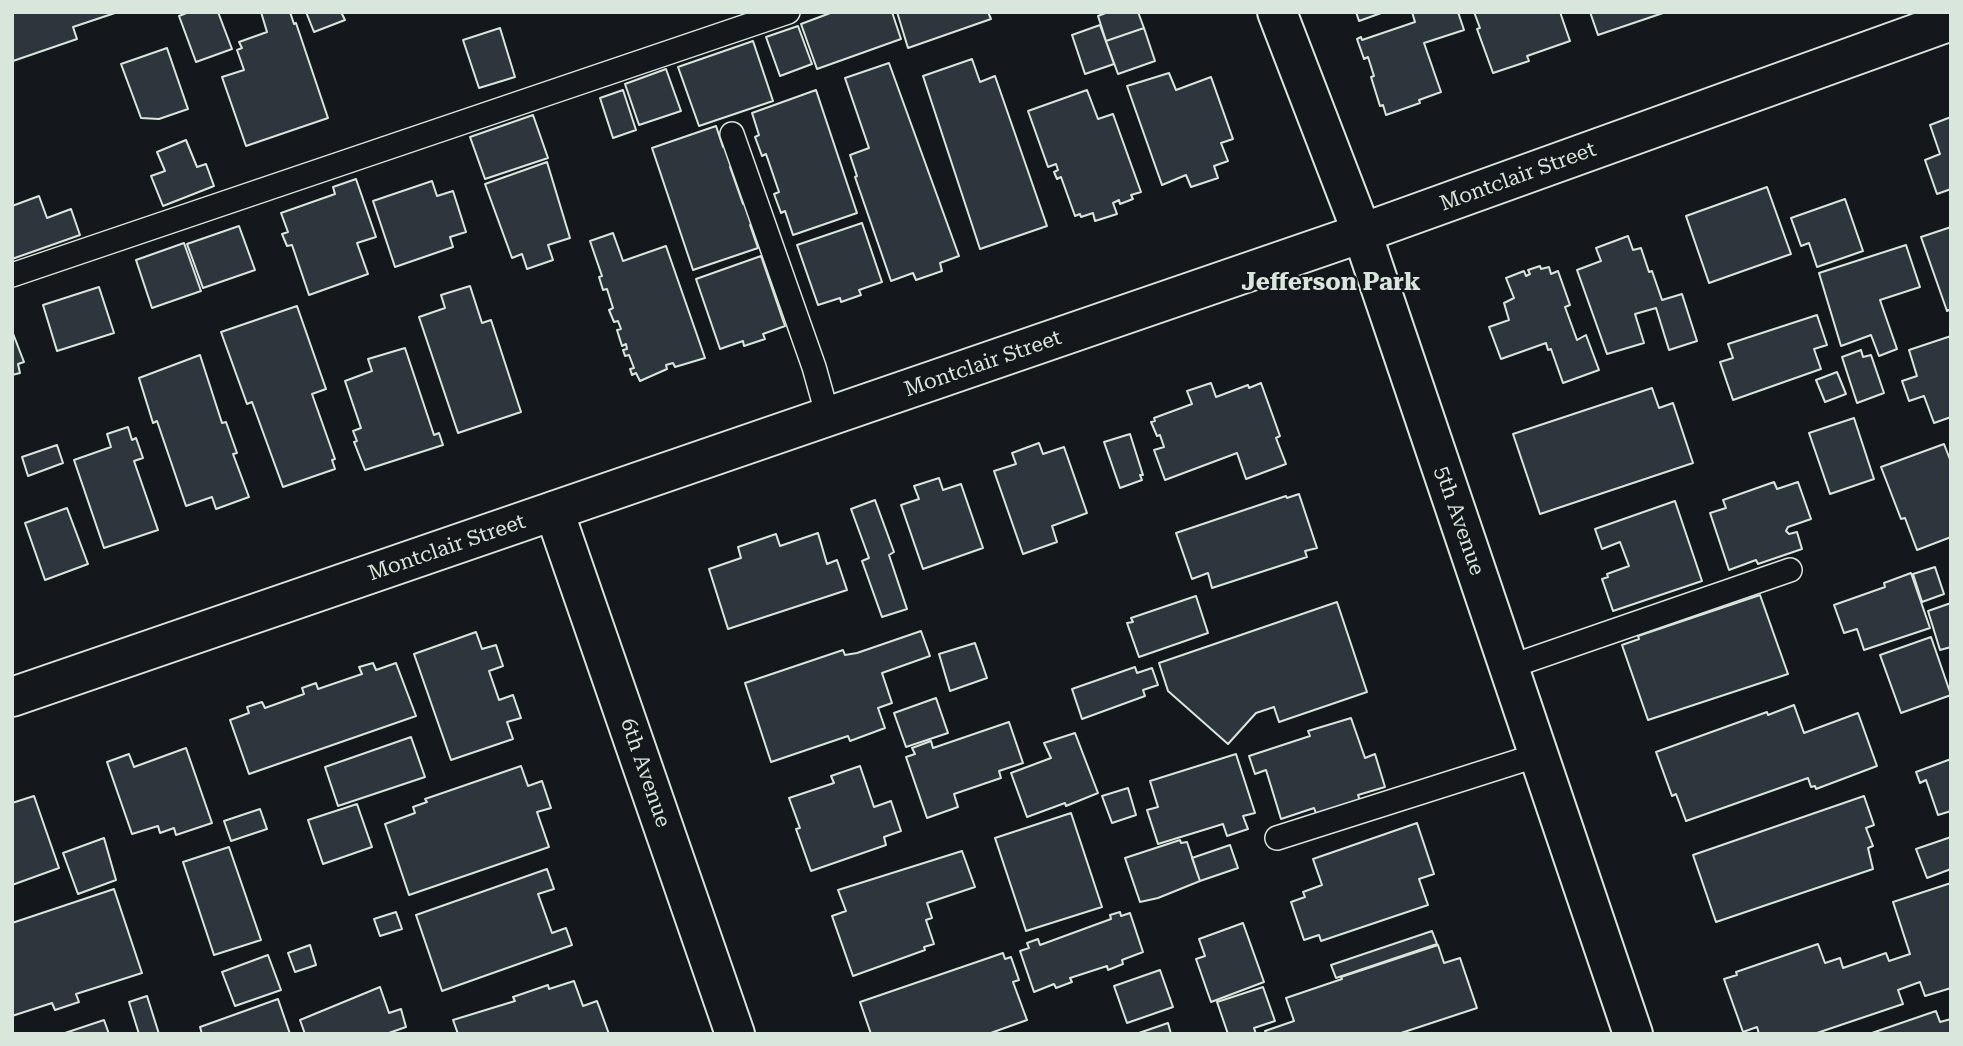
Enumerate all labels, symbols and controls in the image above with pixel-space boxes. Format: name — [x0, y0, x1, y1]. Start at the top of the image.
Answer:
street label: Montclair Street — [1436, 137, 1600, 217]
district label: Jefferson Park — [1242, 269, 1420, 297]
street label: Montclair Street — [901, 325, 1065, 403]
street label: 5th Avenue — [1429, 463, 1489, 579]
street label: Montclair Street — [365, 509, 529, 587]
street label: 6th Avenue — [615, 715, 675, 831]

